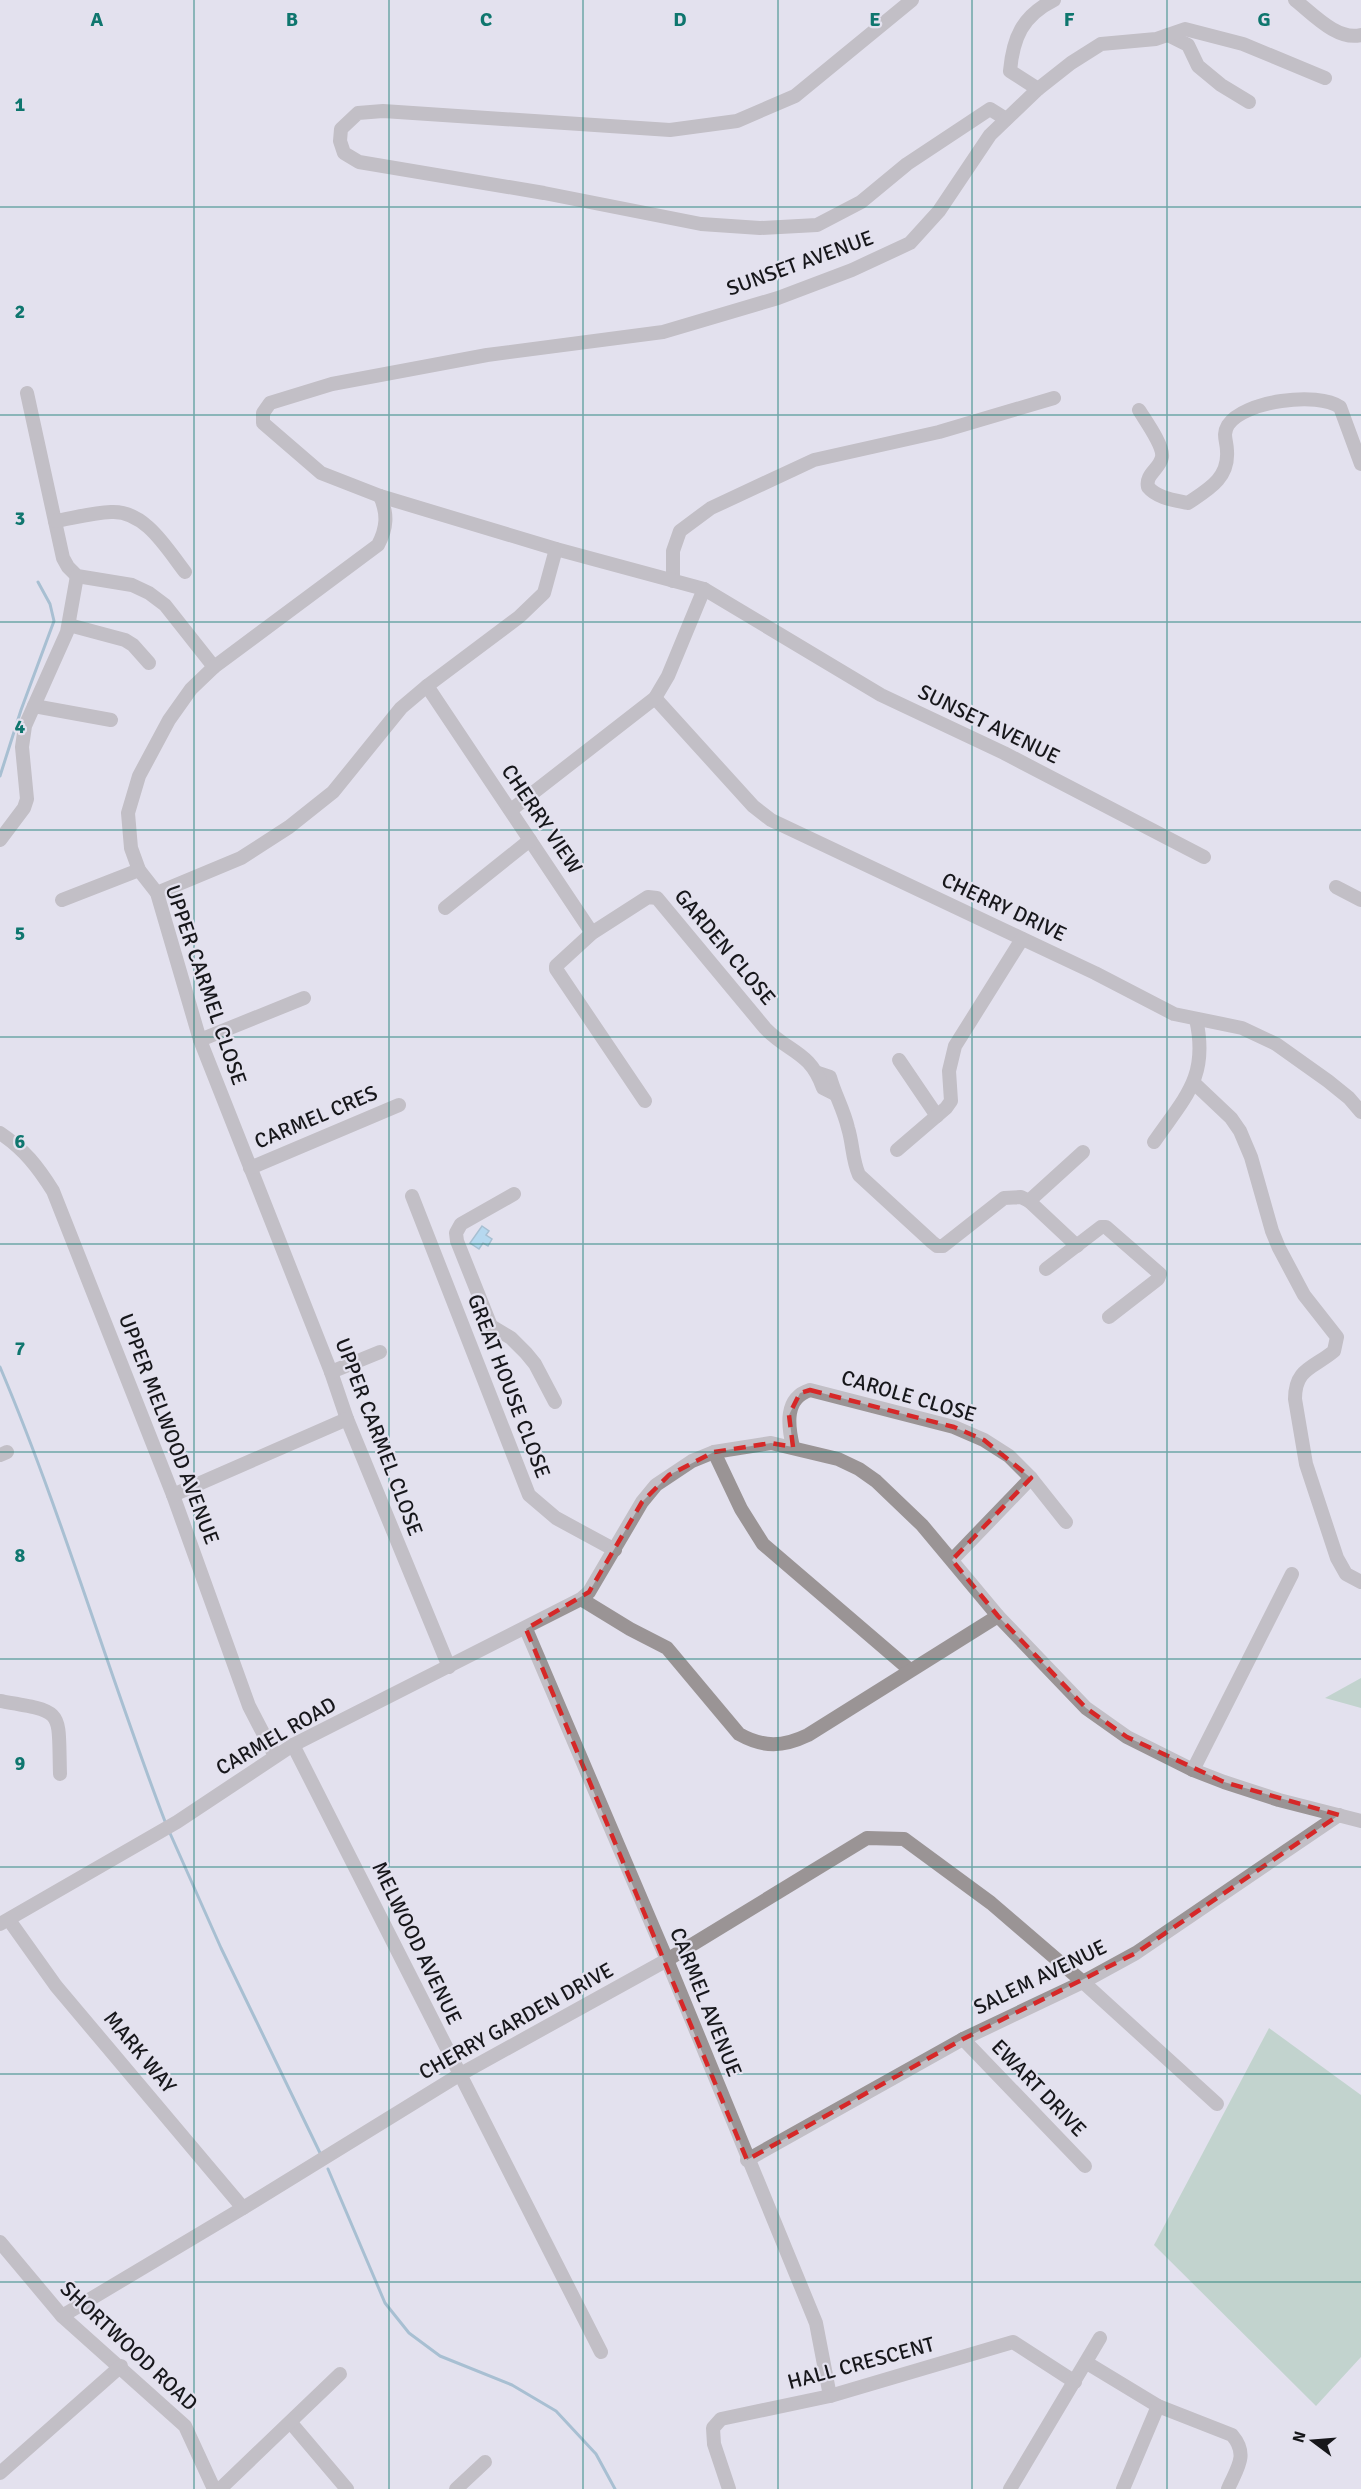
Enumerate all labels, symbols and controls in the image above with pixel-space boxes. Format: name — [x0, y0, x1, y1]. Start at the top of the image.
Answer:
text: A — [91, 7, 104, 32]
text: B — [286, 7, 298, 32]
text: C — [480, 7, 492, 32]
text: D — [673, 7, 687, 32]
text: E — [869, 7, 881, 32]
text: F — [1064, 7, 1075, 32]
text: G — [1257, 7, 1271, 32]
text: 1 — [15, 92, 26, 117]
street label: SUNSET AVENUE — [723, 224, 877, 302]
text: 2 — [15, 299, 25, 324]
text: 3 — [15, 506, 25, 531]
street label: SUNSET AVENUE — [914, 678, 1064, 770]
text: 4 — [15, 714, 26, 739]
street label: CHERRY VIEW — [496, 759, 588, 879]
street label: CHERRY DRIVE — [937, 867, 1071, 947]
street label: UPPER CARMEL CLOSE — [160, 882, 252, 1088]
street label: GARDEN CLOSE — [669, 884, 781, 1010]
text: 5 — [15, 921, 25, 946]
street label: CARMEL CRES — [251, 1079, 381, 1155]
text: 6 — [15, 1129, 26, 1154]
street label: GREAT HOUSE CLOSE — [462, 1290, 556, 1482]
street label: UPPER MELWOOD AVENUE — [113, 1310, 225, 1548]
street label: UPPER CARMEL CLOSE — [329, 1334, 429, 1540]
text: 7 — [15, 1336, 26, 1361]
street label: CAROLE CLOSE — [838, 1364, 980, 1428]
text: 8 — [15, 1543, 26, 1568]
street label: CARMEL ROAD — [211, 1691, 341, 1781]
text: 9 — [15, 1751, 26, 1776]
street label: MELWOOD AVENUE — [366, 1857, 468, 2029]
street label: CARMEL AVENUE — [664, 1924, 748, 2080]
street label: SALEM AVENUE — [969, 1934, 1111, 2020]
street label: CHERRY GARDEN DRIVE — [414, 1957, 618, 2085]
street label: MARK WAY — [98, 2006, 182, 2099]
street label: EWART DRIVE — [986, 2034, 1092, 2142]
street label: SHORTWOOD ROAD — [55, 2276, 203, 2416]
street label: HALL CRESCENT — [785, 2331, 938, 2395]
north arrow — [1283, 2411, 1343, 2471]
text: N — [1288, 2429, 1311, 2445]

